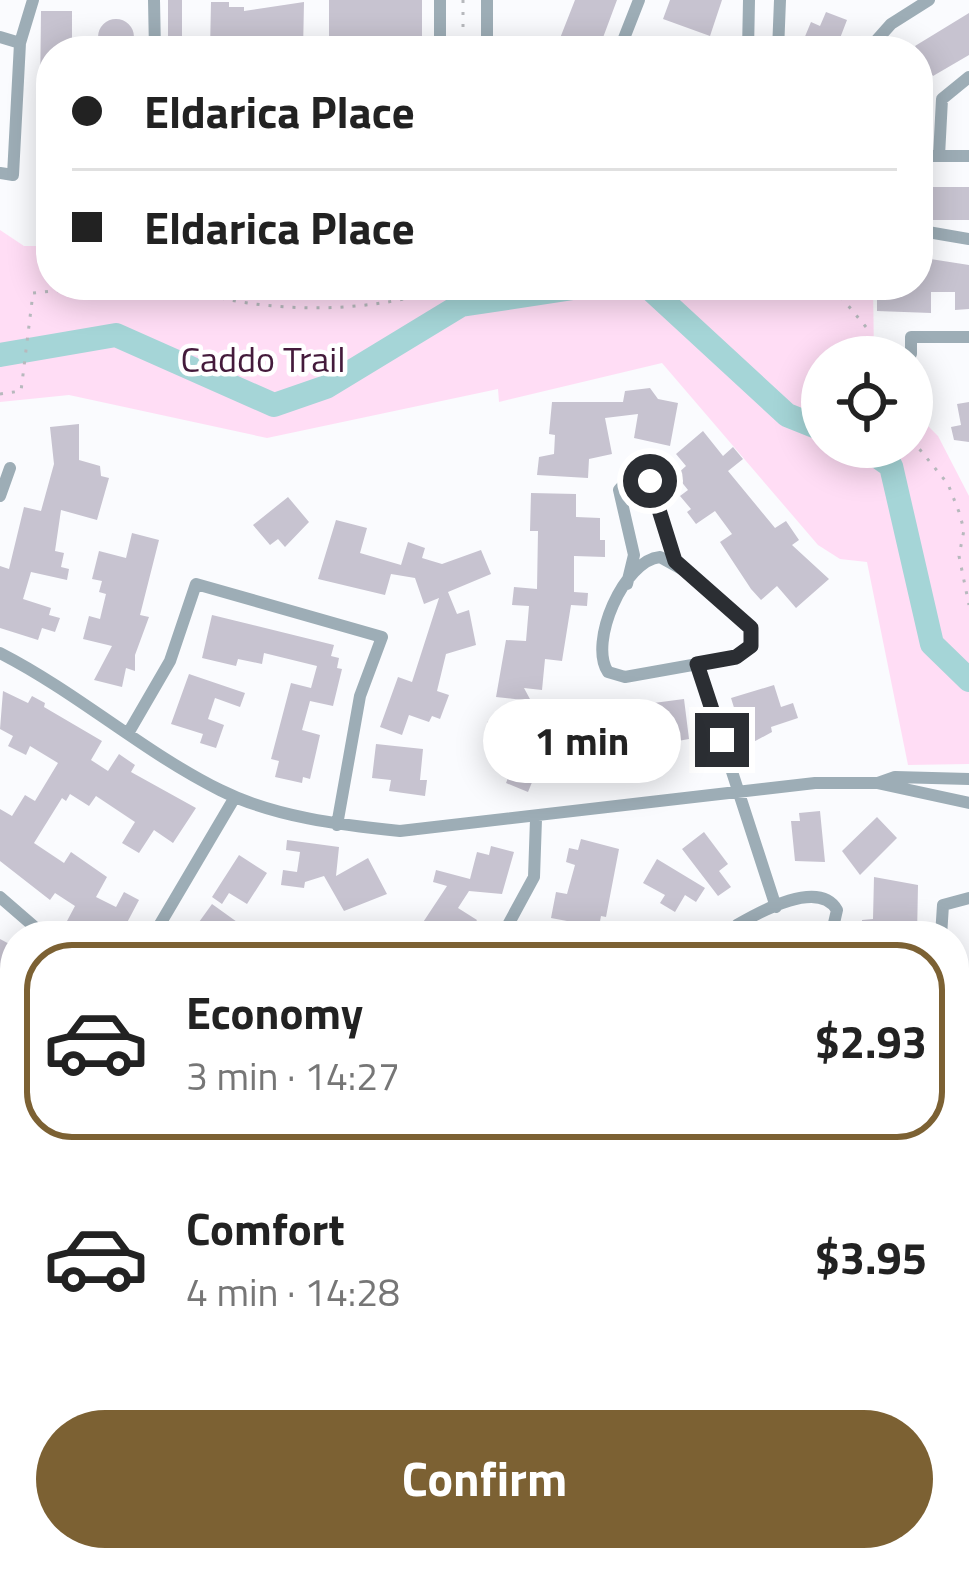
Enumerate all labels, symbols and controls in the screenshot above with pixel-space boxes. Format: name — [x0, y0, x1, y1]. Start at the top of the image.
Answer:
text: Eldarica Place — [144, 77, 415, 145]
text: Eldarica Place — [144, 193, 415, 261]
park label: Caddo Trail — [180, 331, 346, 386]
map controls — [801, 336, 933, 468]
button: locate — [801, 336, 933, 468]
route start — [623, 454, 677, 508]
callout: 1 min — [482, 698, 680, 782]
text: 1 min — [535, 711, 629, 770]
route end — [695, 713, 749, 767]
text: Economy — [186, 978, 363, 1046]
icon: car — [42, 987, 150, 1095]
text: $2.93 — [815, 1007, 927, 1075]
text: 3 min · 14:27 — [186, 1046, 400, 1105]
text: Comfort — [186, 1194, 345, 1262]
icon: car — [42, 1203, 150, 1311]
text: $3.95 — [815, 1223, 927, 1291]
text: 4 min · 14:28 — [186, 1262, 400, 1321]
button: Confirm — [36, 1410, 933, 1548]

